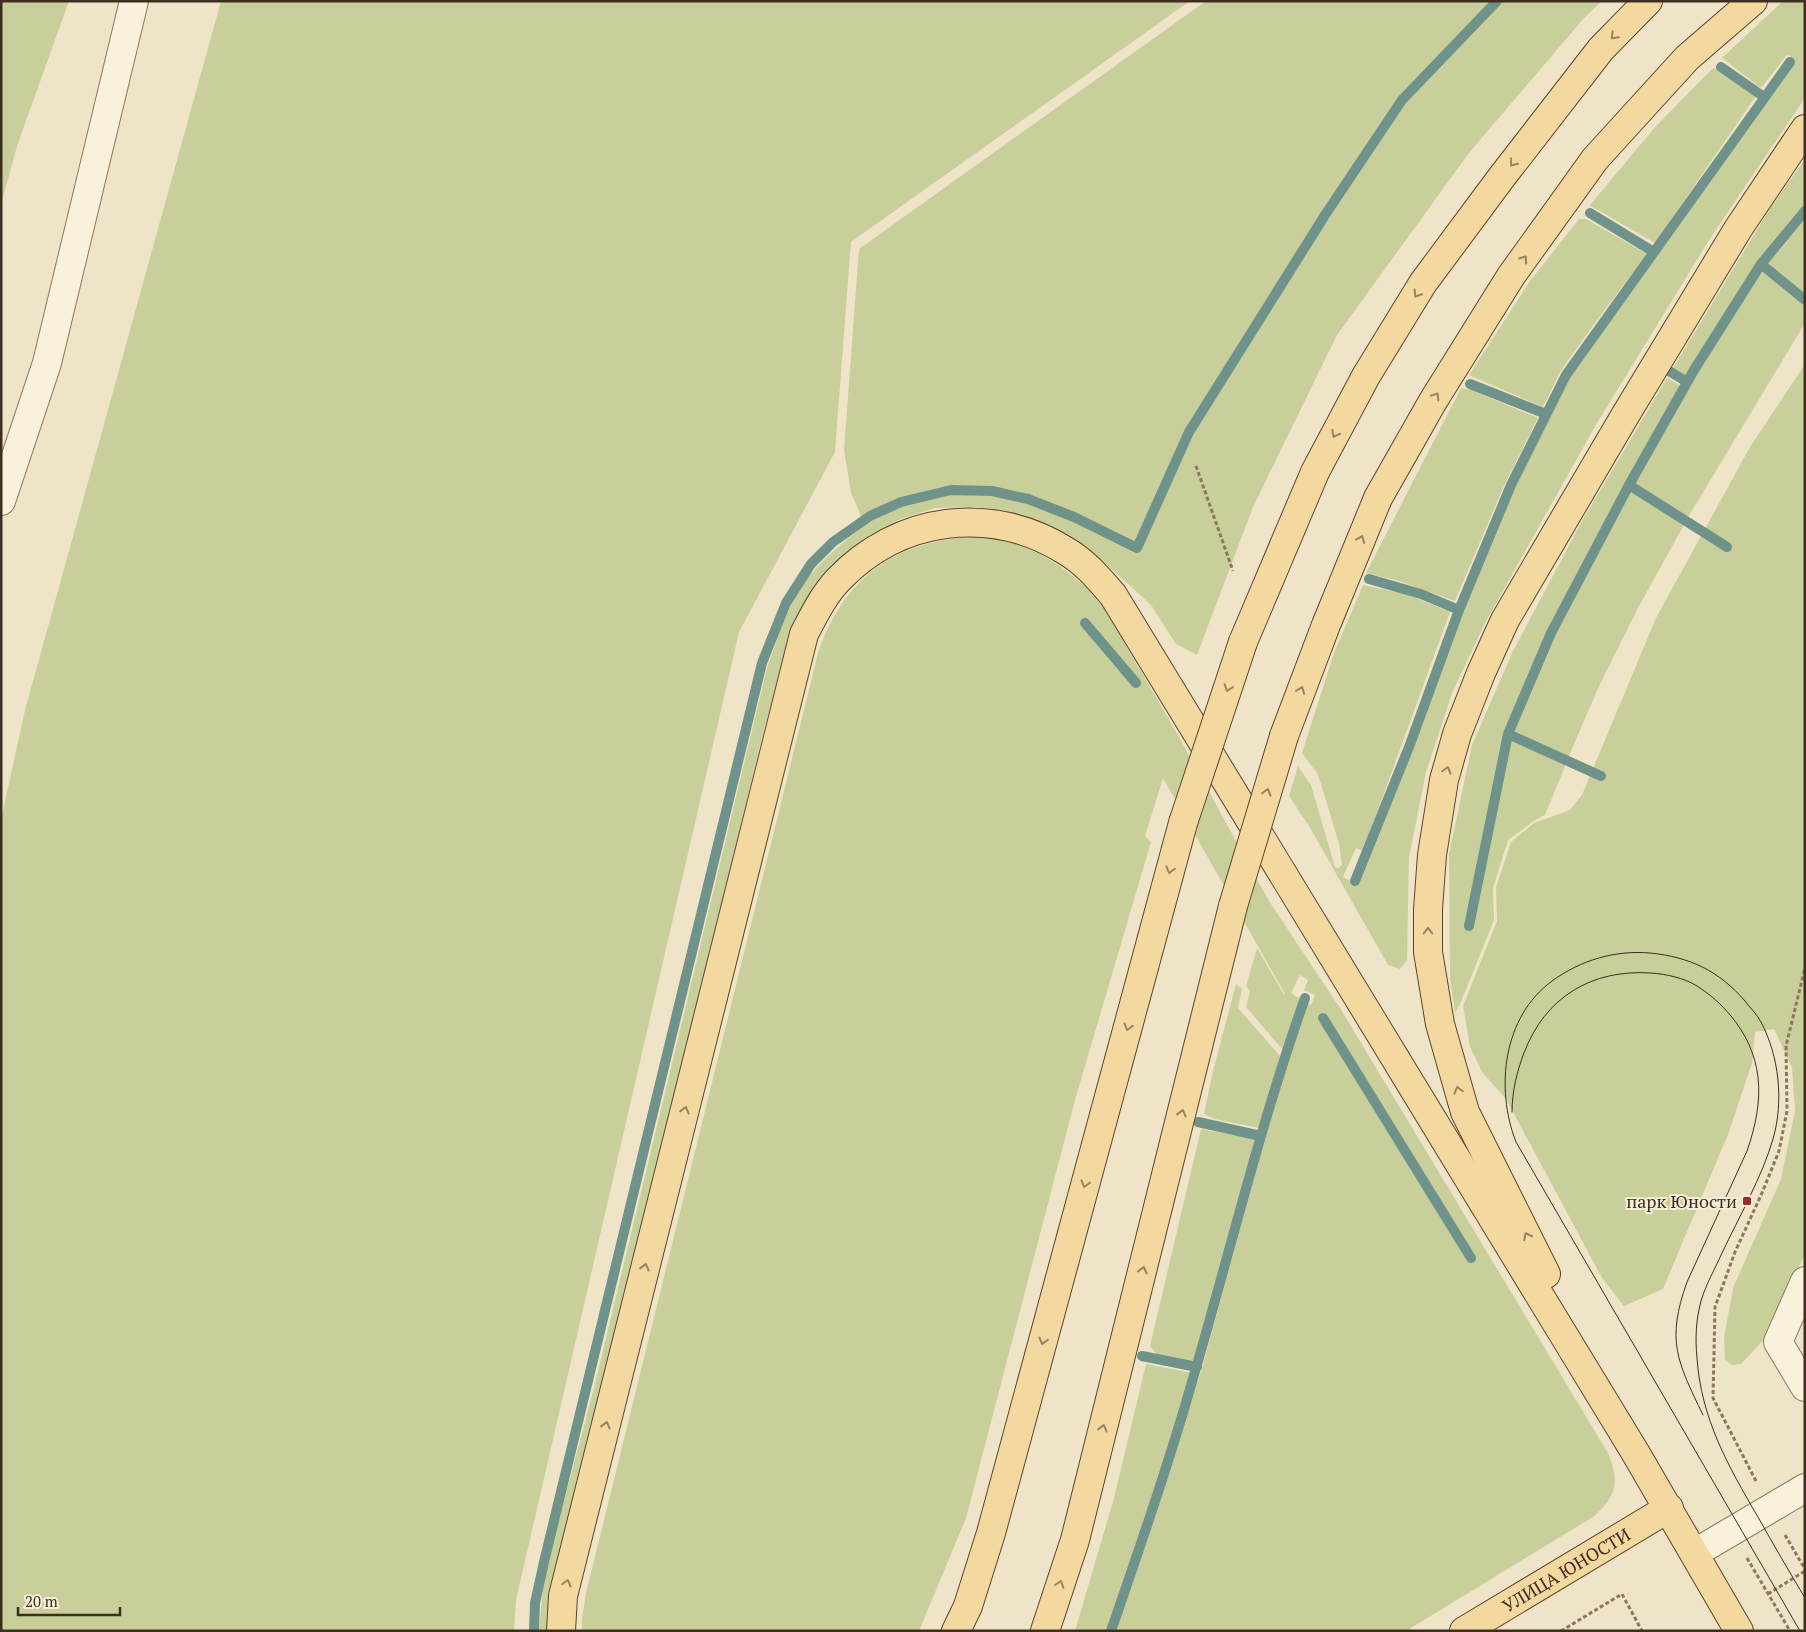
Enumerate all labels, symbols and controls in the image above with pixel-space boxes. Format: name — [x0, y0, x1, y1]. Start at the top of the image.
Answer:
one-way arrow — [1611, 30, 1620, 39]
one-way arrow — [1510, 157, 1518, 166]
one-way arrow — [1518, 256, 1526, 265]
one-way arrow — [1413, 288, 1423, 297]
one-way arrow — [1430, 392, 1440, 401]
one-way arrow — [1331, 429, 1341, 438]
one-way arrow — [1354, 535, 1365, 544]
one-way arrow — [1223, 684, 1233, 692]
one-way arrow — [1295, 687, 1305, 695]
one-way arrow — [1441, 766, 1451, 774]
one-way arrow — [1262, 788, 1272, 797]
one-way arrow — [1166, 866, 1176, 874]
one-way arrow — [1423, 926, 1433, 934]
one-way arrow — [1123, 1023, 1134, 1032]
one-way arrow — [1454, 1086, 1464, 1094]
one-way arrow — [679, 1105, 690, 1114]
one-way arrow — [1176, 1108, 1187, 1117]
one-way arrow — [1081, 1179, 1091, 1187]
place label: парк Юности — [1626, 1189, 1737, 1213]
marker: парк Юности — [1741, 1195, 1753, 1207]
one-way arrow — [1523, 1233, 1533, 1242]
one-way arrow — [640, 1264, 650, 1272]
one-way arrow — [1137, 1267, 1147, 1275]
one-way arrow — [1038, 1336, 1049, 1345]
one-way arrow — [600, 1421, 611, 1429]
one-way arrow — [1097, 1423, 1108, 1432]
street label: УЛИЦА ЮНОСТИ — [1498, 1522, 1635, 1617]
one-way arrow — [561, 1578, 572, 1587]
one-way arrow — [1055, 1581, 1065, 1589]
scale bar — [18, 1584, 120, 1616]
text: 20 m — [25, 1591, 58, 1611]

